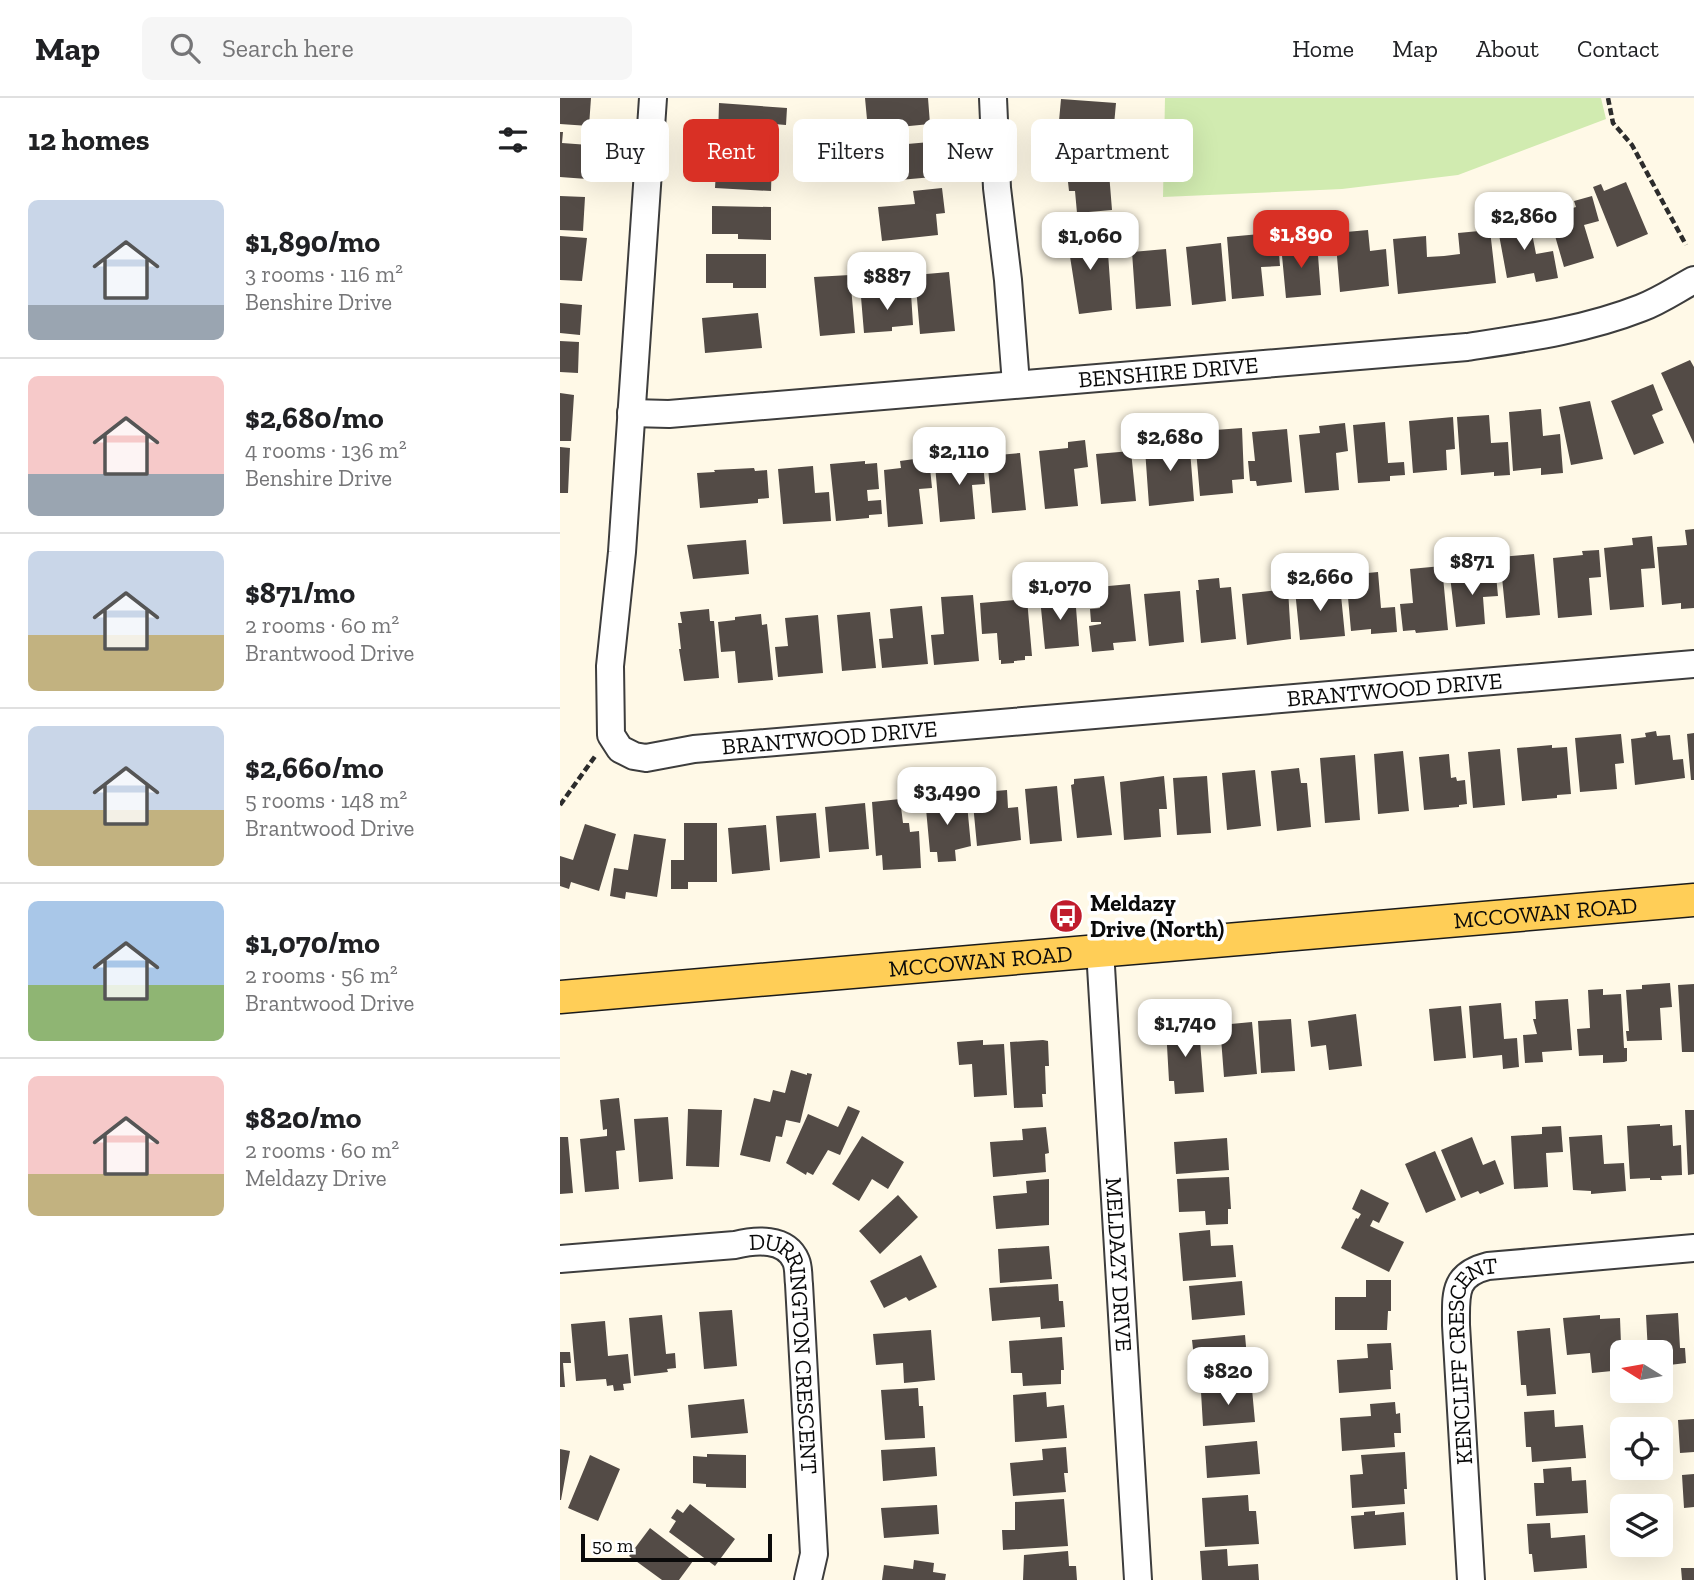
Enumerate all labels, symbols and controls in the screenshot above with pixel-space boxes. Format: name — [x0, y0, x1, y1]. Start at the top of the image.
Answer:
search box — [142, 17, 632, 80]
text: Map — [35, 29, 100, 68]
icon: search — [166, 29, 204, 67]
text: Search here — [222, 32, 354, 64]
text: Home — [1292, 34, 1354, 63]
text: Map — [1392, 34, 1438, 63]
text: About — [1476, 34, 1539, 63]
text: Contact — [1577, 34, 1659, 63]
chip: Buy — [581, 119, 669, 182]
chip: Rent — [683, 119, 779, 182]
chip: Filters — [793, 119, 909, 182]
chip: New — [923, 119, 1017, 182]
chip: Apartment — [1031, 119, 1193, 182]
icon: filters — [494, 121, 532, 159]
text: 12 homes — [28, 122, 150, 158]
pin: $2,860 — [1467, 192, 1581, 252]
text: $2,860 — [1491, 201, 1557, 229]
pin: $1,890 — [1244, 211, 1358, 270]
pin: $1,060 — [1033, 212, 1147, 272]
text: $1,890 — [1269, 219, 1333, 247]
text: $1,060 — [1058, 221, 1122, 249]
text: $1,890/mo — [245, 224, 380, 260]
icon: home — [84, 228, 168, 312]
pin: $887 — [846, 252, 928, 312]
text: 3 rooms · 116 m² — [245, 260, 403, 288]
text: $887 — [863, 261, 911, 289]
text: Benshire Drive — [245, 288, 392, 316]
street label: BENSHIRE DRIVE — [1077, 351, 1259, 394]
text: $2,680/mo — [245, 400, 384, 436]
icon: home — [84, 404, 168, 488]
pin: $2,680 — [1113, 414, 1227, 473]
text: $2,680 — [1137, 422, 1203, 450]
pin: $2,110 — [902, 428, 1016, 487]
text: 4 rooms · 136 m² — [245, 436, 407, 464]
text: $2,110 — [929, 436, 989, 464]
text: Benshire Drive — [245, 464, 392, 492]
pin: $871 — [1431, 538, 1513, 597]
text: $871 — [1450, 546, 1494, 574]
pin: $2,660 — [1263, 554, 1377, 613]
pin: $1,070 — [1003, 562, 1117, 622]
text: $2,660 — [1287, 562, 1353, 590]
text: $1,070 — [1028, 571, 1092, 599]
text: $871/mo — [245, 575, 355, 611]
icon: home — [84, 579, 168, 663]
text: 2 rooms · 60 m² — [245, 611, 399, 639]
text: Brantwood Drive — [245, 639, 414, 667]
street label: BRANTWOOD DRIVE — [1286, 666, 1503, 713]
street label: BRANTWOOD DRIVE — [721, 714, 938, 761]
text: $2,660/mo — [245, 750, 384, 786]
icon: home — [84, 754, 168, 838]
pin: $3,490 — [890, 768, 1004, 827]
text: $3,490 — [913, 776, 981, 804]
text: 5 rooms · 148 m² — [245, 786, 407, 814]
text: Brantwood Drive — [245, 814, 414, 842]
place label: Meldazy Drive (North) — [1090, 889, 1224, 943]
street label: MCCOWAN ROAD — [1452, 891, 1639, 935]
bus stop icon: Meldazy Drive (North) — [1047, 897, 1085, 935]
text: $1,070/mo — [245, 925, 380, 961]
icon: home — [84, 929, 168, 1013]
street label: MCCOWAN ROAD — [887, 939, 1074, 983]
text: 2 rooms · 56 m² — [245, 961, 398, 989]
text: Brantwood Drive — [245, 989, 414, 1017]
pin: $1,740 — [1128, 1000, 1242, 1059]
text: $1,740 — [1154, 1008, 1216, 1036]
text: $820/mo — [245, 1100, 361, 1136]
icon: home — [84, 1104, 168, 1188]
text: 2 rooms · 60 m² — [245, 1136, 399, 1164]
text: Meldazy Drive — [245, 1164, 387, 1192]
street label: MELDAZY DRIVE — [1100, 1176, 1138, 1352]
street label: DURRINGTON CRESCENT — [748, 1227, 824, 1475]
street label: KENCLIFF CRESCENT — [1442, 1251, 1499, 1465]
north arrow — [1610, 1340, 1673, 1404]
map controls — [1610, 1340, 1673, 1557]
pin: $820 — [1187, 1348, 1269, 1407]
text: $820 — [1203, 1356, 1253, 1384]
button: locate — [1610, 1417, 1673, 1480]
button: layers — [1610, 1494, 1673, 1557]
scale bar — [581, 1531, 772, 1563]
text: 50 m — [592, 1534, 633, 1557]

